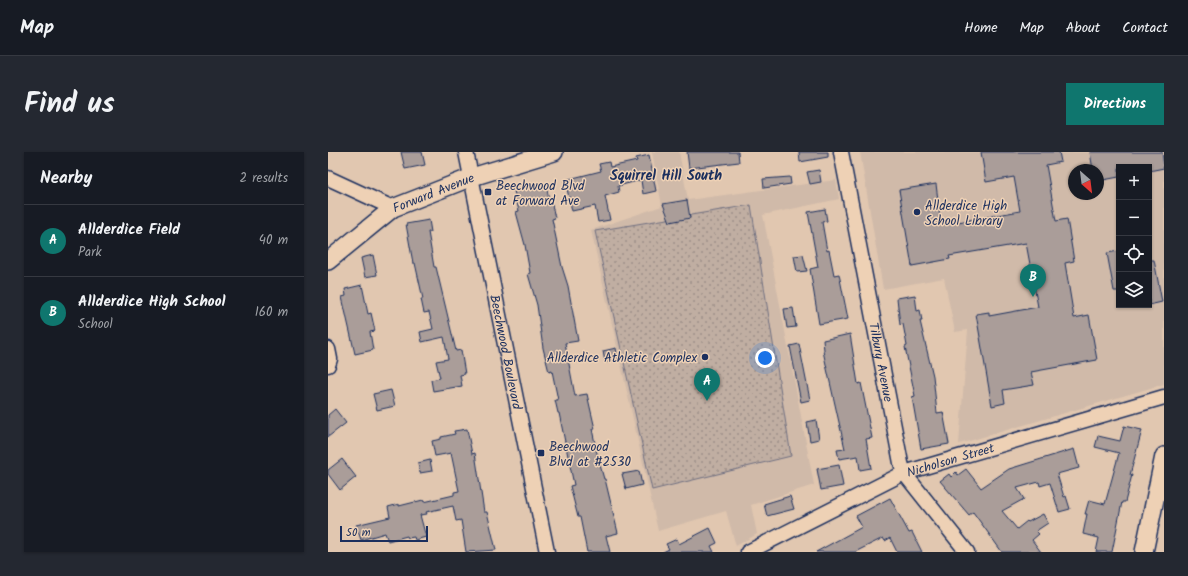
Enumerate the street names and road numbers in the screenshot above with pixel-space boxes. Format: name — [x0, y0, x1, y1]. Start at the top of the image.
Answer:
street label: Forward Avenue — [390, 168, 478, 219]
street label: Beechwood Boulevard — [483, 293, 527, 412]
street label: Tilbury Avenue — [862, 321, 898, 404]
street label: Nicholson Street — [904, 438, 998, 484]

